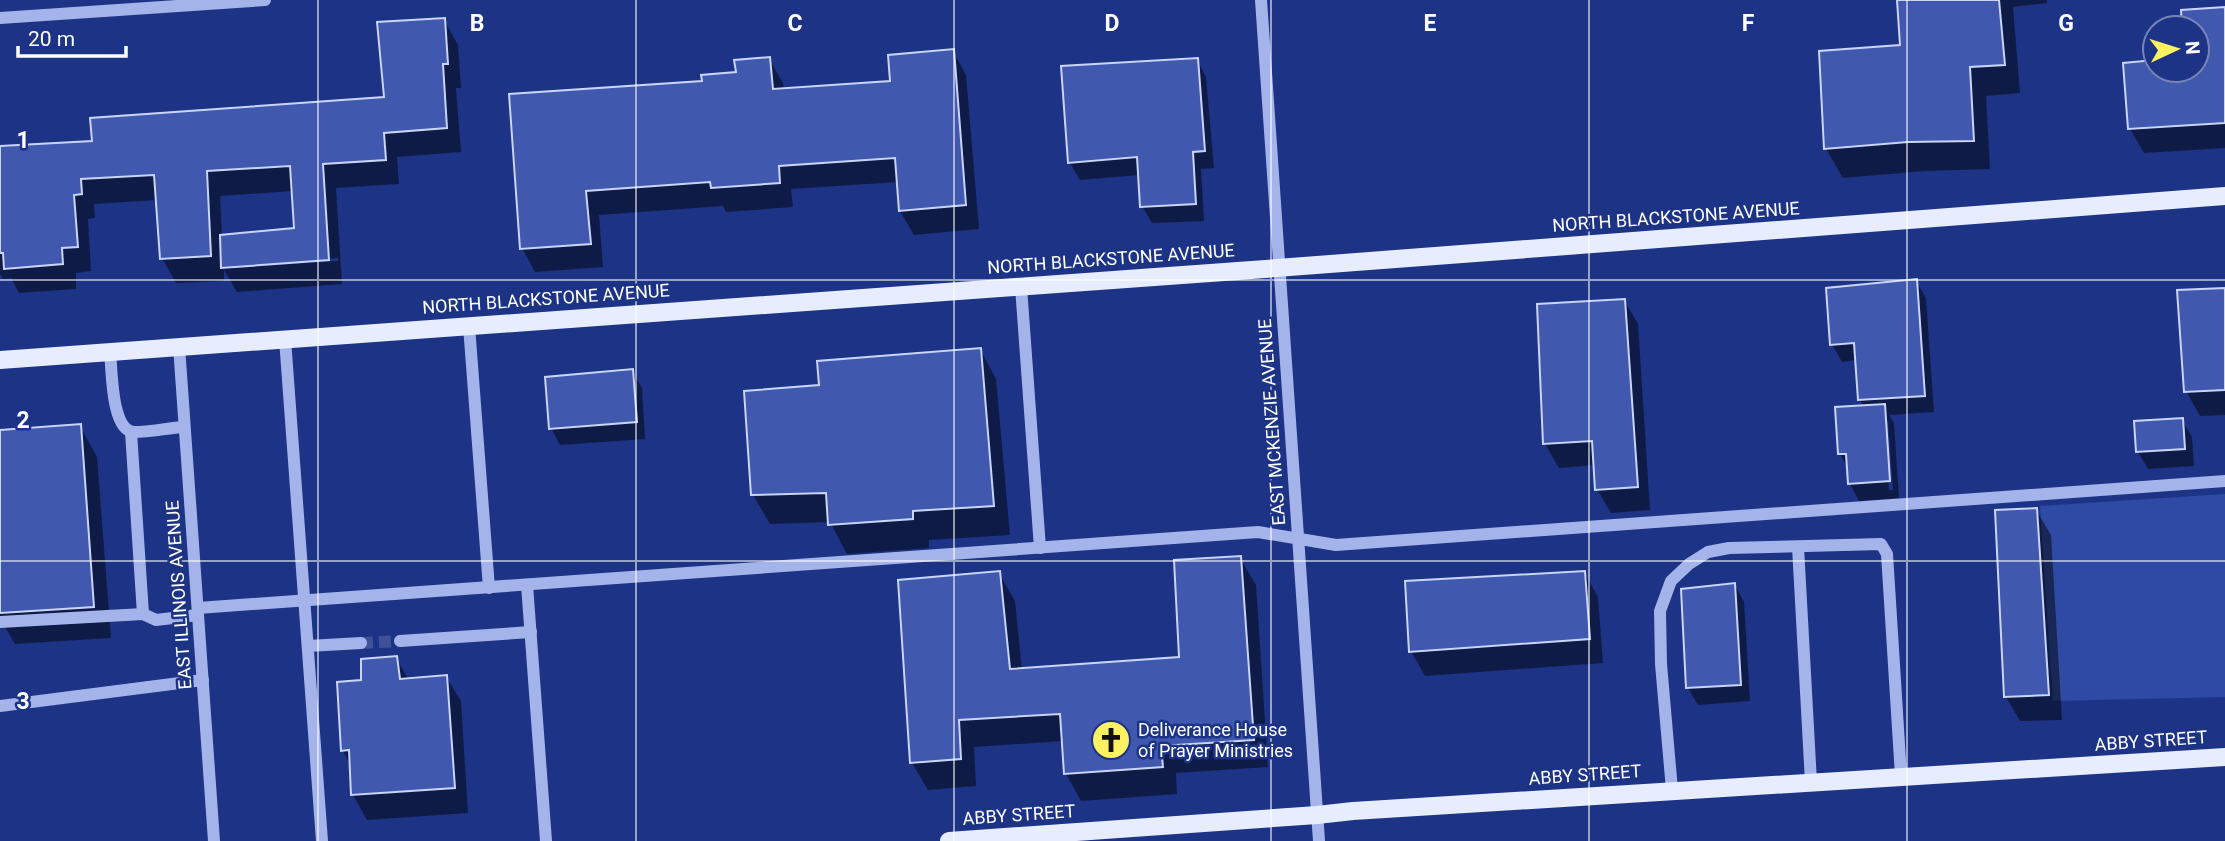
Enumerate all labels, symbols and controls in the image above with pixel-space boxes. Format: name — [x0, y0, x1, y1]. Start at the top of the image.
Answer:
text: B — [470, 10, 484, 37]
text: C — [787, 10, 803, 37]
text: D — [1105, 10, 1119, 37]
text: E — [1424, 10, 1437, 37]
text: F — [1742, 10, 1755, 37]
text: G — [2058, 10, 2074, 37]
scale bar — [18, 14, 126, 58]
north arrow — [2141, 14, 2211, 84]
text: 20 m — [28, 27, 75, 51]
text: N — [2181, 40, 2204, 55]
text: 1 — [16, 127, 30, 154]
street label: NORTH BLACKSTONE AVENUE — [1552, 197, 1800, 236]
street label: NORTH BLACKSTONE AVENUE — [987, 239, 1235, 278]
street label: NORTH BLACKSTONE AVENUE — [422, 279, 670, 318]
street label: EAST MCKENZIE AVENUE — [1254, 318, 1289, 526]
text: 2 — [16, 407, 30, 434]
street label: EAST ILLINOIS AVENUE — [161, 500, 196, 690]
text: 3 — [16, 688, 30, 715]
church icon: Deliverance House of Prayer Ministries — [1090, 719, 1132, 761]
place label: Deliverance House of Prayer Ministries — [1138, 719, 1293, 761]
street label: ABBY STREET — [2094, 726, 2208, 755]
street label: ABBY STREET — [1528, 760, 1642, 789]
street label: ABBY STREET — [962, 800, 1076, 829]

